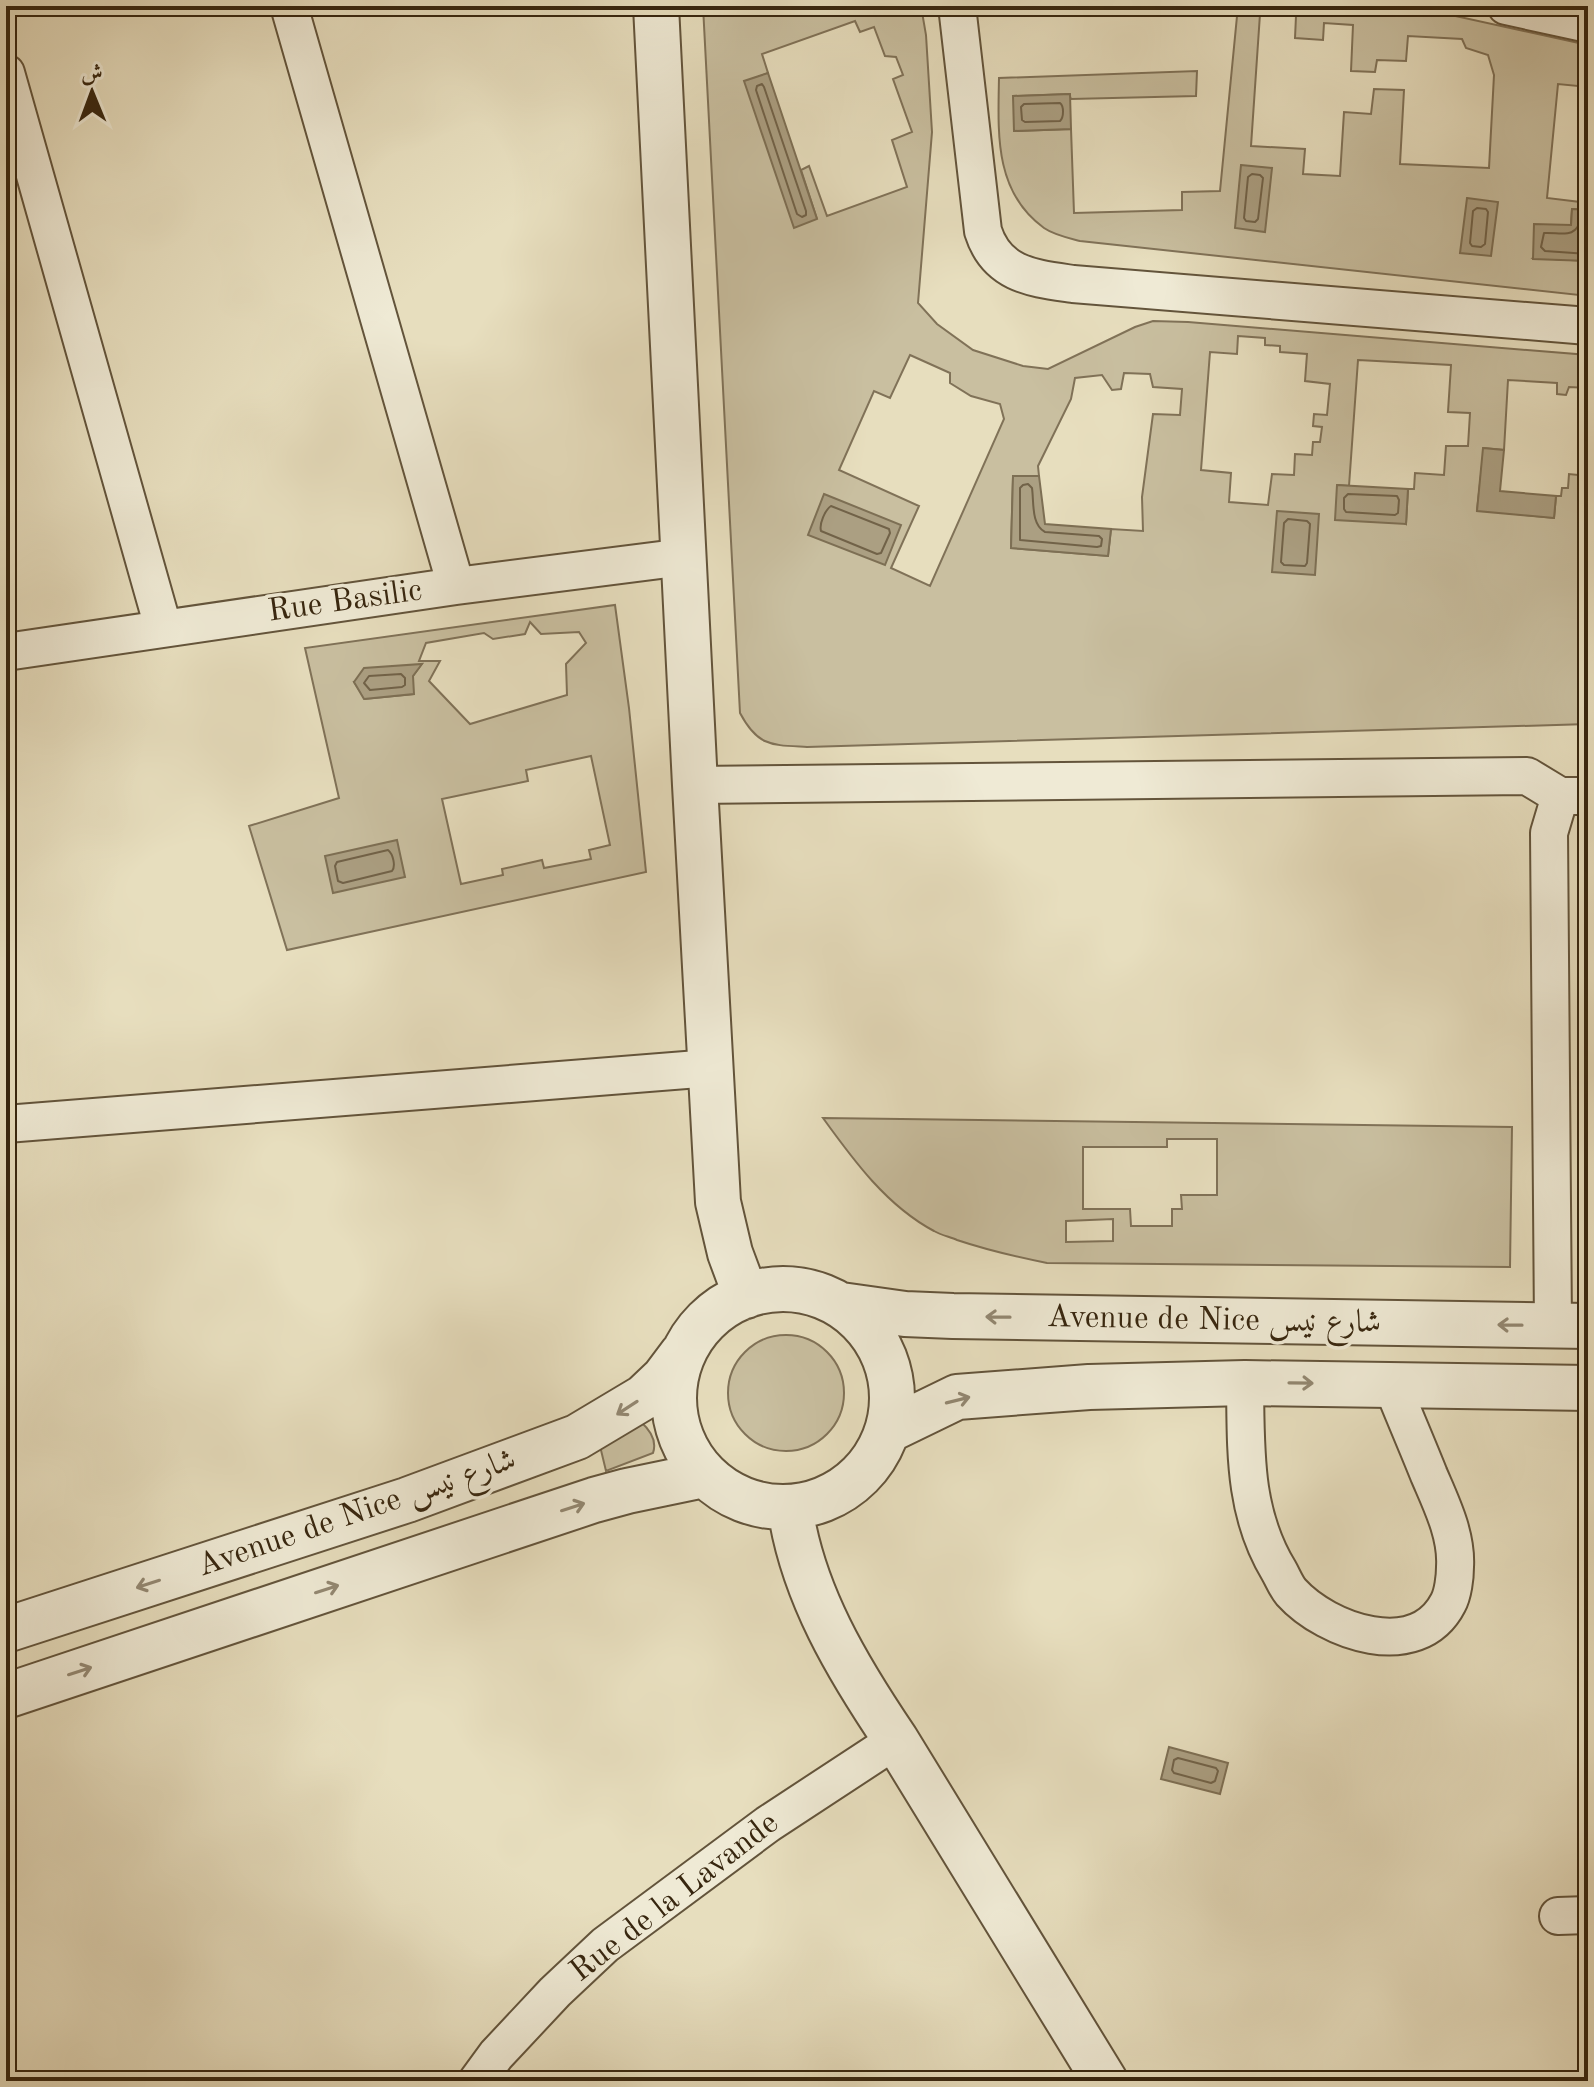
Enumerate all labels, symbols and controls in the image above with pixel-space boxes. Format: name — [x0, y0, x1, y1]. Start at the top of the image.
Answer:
north arrow — [52, 52, 132, 132]
text: ش — [81, 63, 103, 85]
street label: Rue Basilic — [266, 575, 424, 629]
street label: Avenue de Nice شارع نيس — [1046, 1302, 1381, 1348]
one-way arrow — [985, 1309, 1012, 1325]
one-way arrow — [1497, 1318, 1524, 1333]
one-way arrow — [1287, 1376, 1314, 1391]
one-way arrow — [945, 1391, 971, 1406]
one-way arrow — [616, 1400, 639, 1416]
street label: Avenue de Nice شارع نيس — [194, 1444, 523, 1591]
one-way arrow — [561, 1498, 586, 1513]
one-way arrow — [135, 1578, 160, 1593]
one-way arrow — [314, 1581, 339, 1596]
one-way arrow — [67, 1663, 92, 1678]
street label: Rue de la Lavande — [565, 1807, 785, 1989]

